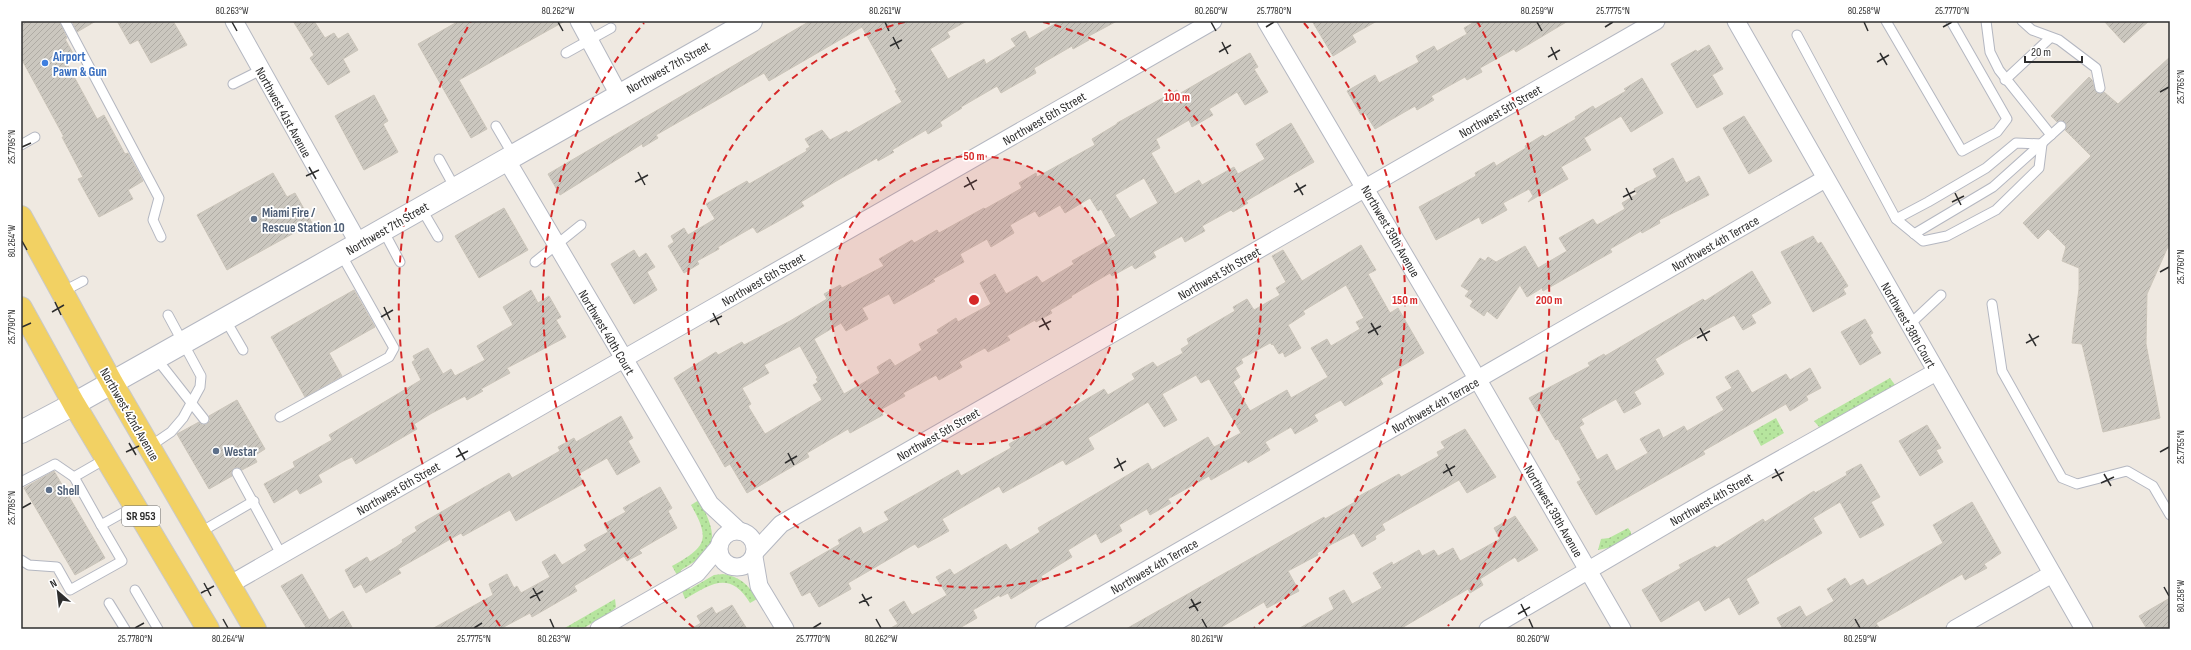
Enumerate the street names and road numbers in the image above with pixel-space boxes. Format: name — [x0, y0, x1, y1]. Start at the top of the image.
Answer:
street label: Northwest 7th Street — [624, 38, 713, 97]
street label: Northwest 41st Avenue — [252, 64, 315, 161]
street label: Northwest 5th Street — [1456, 82, 1545, 142]
street label: Northwest 6th Street — [1000, 89, 1089, 149]
street label: Northwest 39th Avenue — [1357, 183, 1423, 280]
street label: Northwest 7th Street — [343, 199, 432, 259]
street label: Northwest 4th Terrace — [1669, 212, 1762, 275]
street label: Northwest 5th Street — [1175, 244, 1264, 304]
street label: Northwest 6th Street — [719, 250, 808, 310]
street label: Northwest 38th Court — [1877, 280, 1939, 371]
street label: Northwest 40th Court — [574, 287, 638, 378]
street label: Northwest 42nd Avenue — [96, 365, 162, 464]
street label: Northwest 4th Terrace — [1389, 374, 1482, 437]
street label: Northwest 5th Street — [894, 405, 983, 465]
street label: Northwest 6th Street — [354, 459, 443, 519]
street label: Northwest 39th Avenue — [1520, 463, 1586, 560]
street label: Northwest 4th Street — [1667, 470, 1756, 530]
road number: SR 953 — [122, 506, 160, 526]
street label: Northwest 4th Terrace — [1108, 535, 1201, 598]

